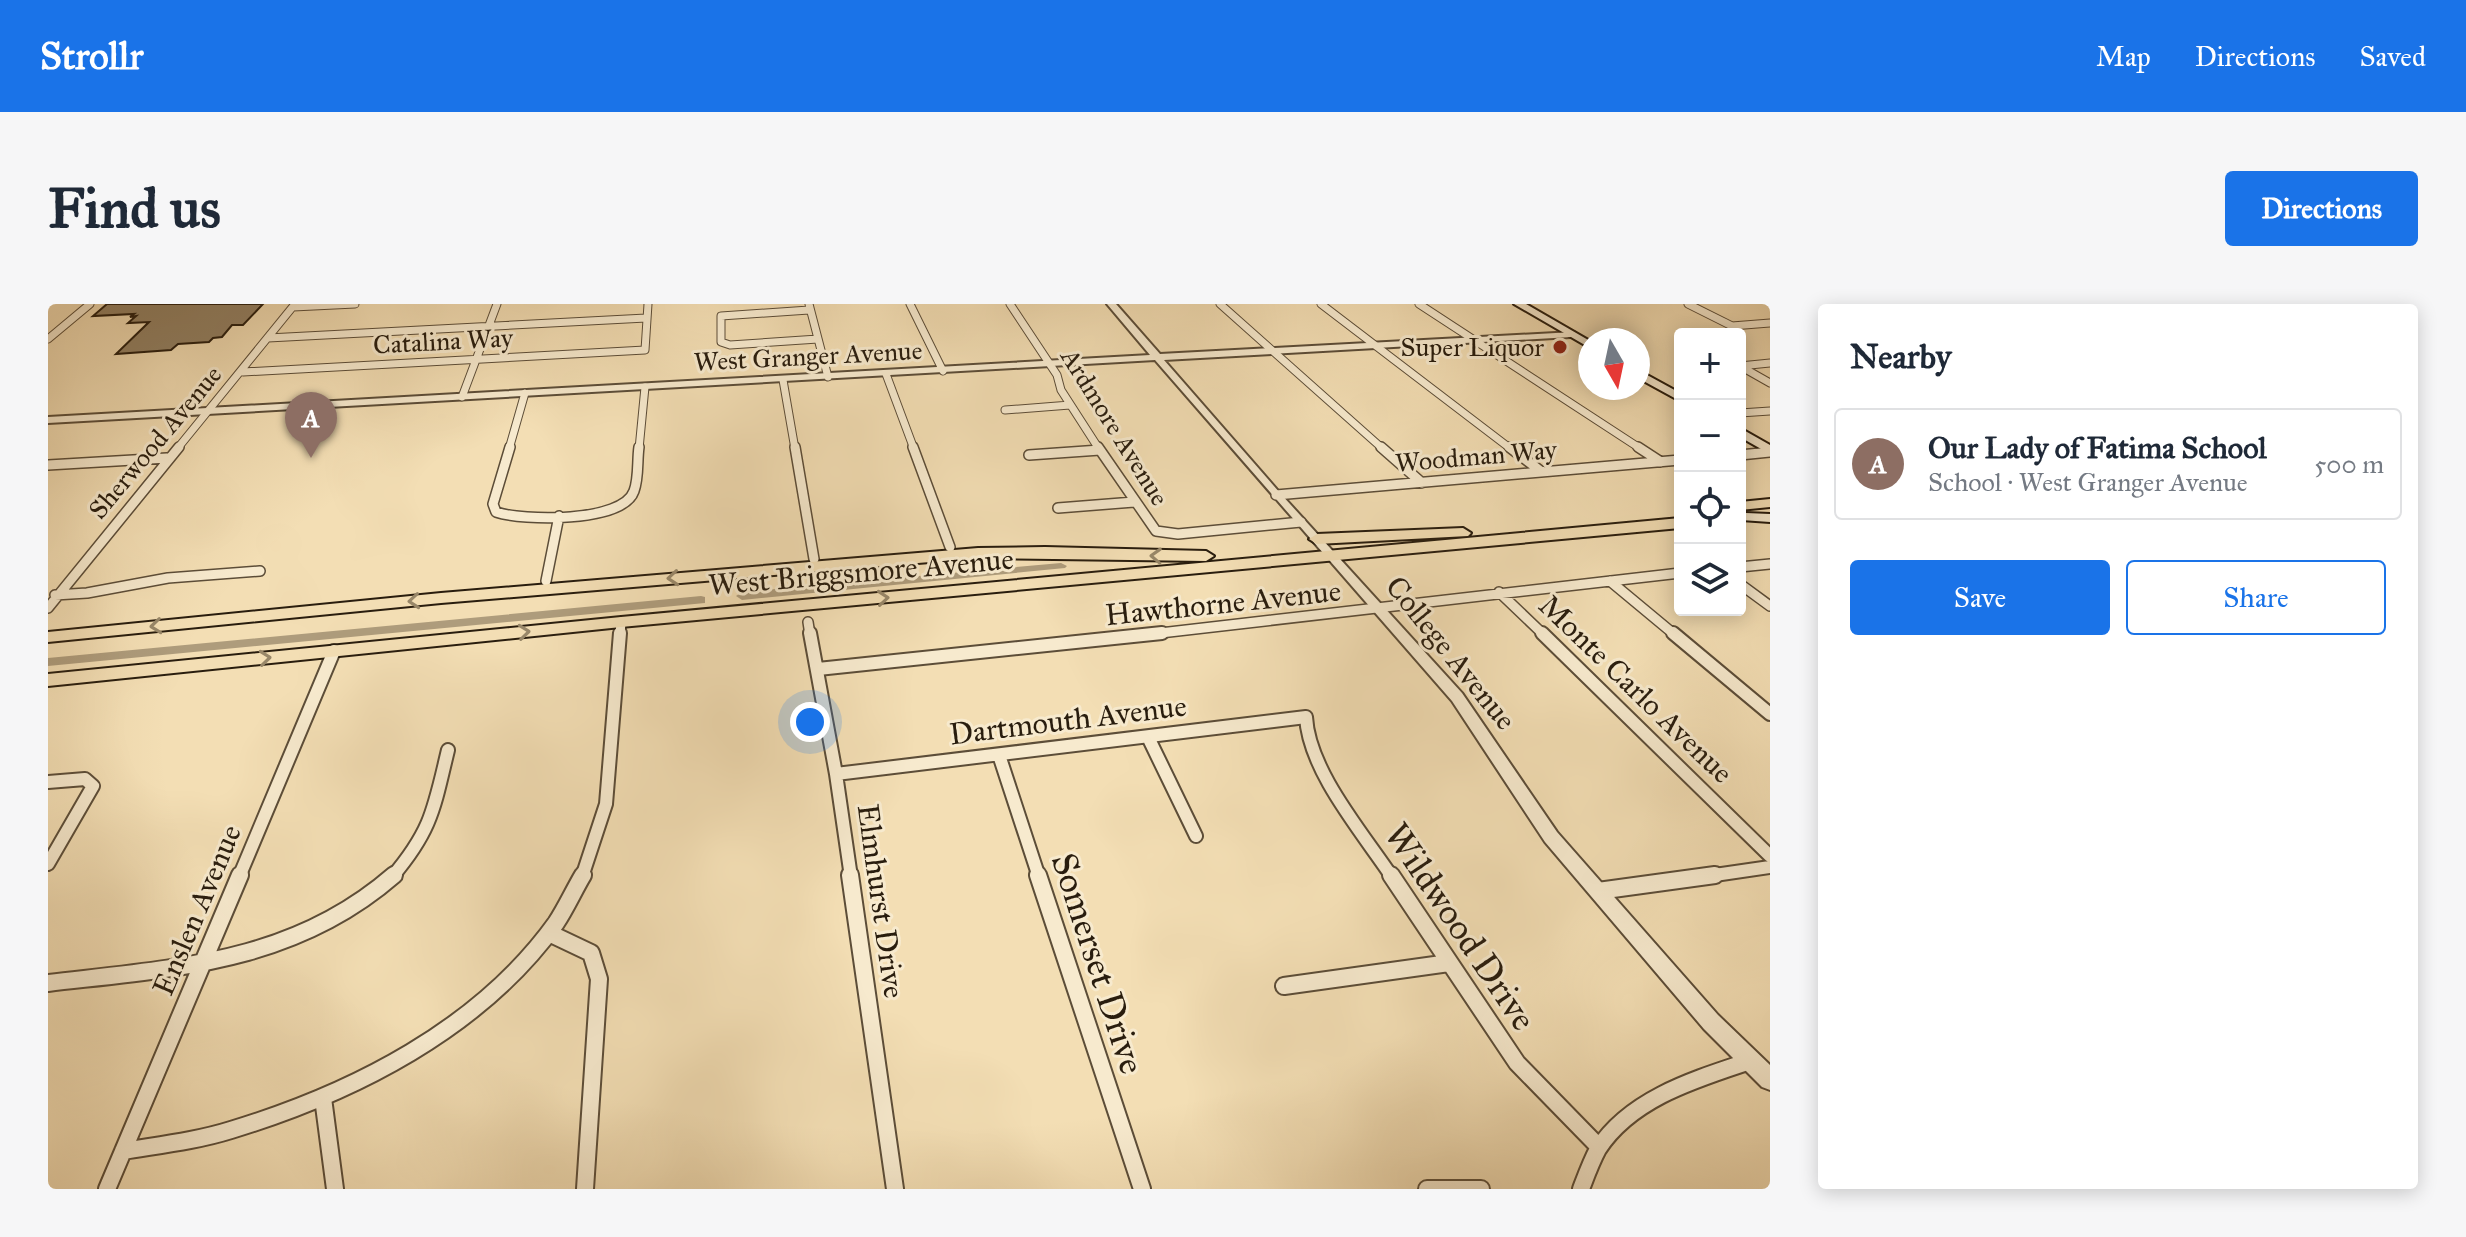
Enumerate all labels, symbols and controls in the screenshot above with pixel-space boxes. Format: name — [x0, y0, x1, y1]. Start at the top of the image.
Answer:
text: Strollr — [40, 33, 143, 79]
text: Map — [2096, 39, 2151, 74]
text: Directions — [2195, 39, 2316, 74]
text: Saved — [2360, 39, 2426, 74]
button: Directions — [2225, 171, 2418, 246]
text: Find us — [48, 174, 221, 242]
street label: Catalina Way — [372, 321, 515, 361]
north arrow — [1578, 328, 1650, 400]
map controls — [1674, 328, 1746, 616]
button: + — [1674, 328, 1746, 400]
place label: Super Liquor — [1401, 331, 1544, 363]
street label: West Granger Avenue — [693, 334, 923, 378]
text: Nearby — [1850, 336, 1952, 377]
marker: Super Liquor — [1551, 338, 1569, 356]
street label: Ardmore Avenue — [1053, 342, 1176, 512]
street label: Sherwood Avenue — [82, 359, 229, 525]
pin: A — [285, 392, 337, 458]
button: − — [1674, 400, 1746, 472]
text: Our Lady of Fatima School — [1928, 430, 2267, 466]
street label: Woodman Way — [1394, 433, 1559, 479]
text: A — [1869, 448, 1887, 480]
text: 500 m — [2314, 448, 2384, 480]
text: School · West Granger Avenue — [1928, 466, 2248, 498]
button: locate — [1674, 472, 1746, 544]
street label: West Briggsmore Avenue — [707, 541, 1015, 603]
button: layers — [1674, 544, 1746, 616]
one-way arrow — [1149, 547, 1162, 565]
button: Save — [1850, 560, 2110, 635]
button: Share — [2126, 560, 2386, 635]
street label: College Avenue — [1378, 569, 1524, 737]
one-way arrow — [666, 570, 679, 587]
street label: Hawthorne Avenue — [1103, 573, 1343, 633]
street label: Monte Carlo Avenue — [1532, 587, 1740, 791]
one-way arrow — [877, 590, 890, 607]
one-way arrow — [407, 592, 420, 609]
one-way arrow — [149, 617, 162, 634]
one-way arrow — [517, 623, 530, 640]
one-way arrow — [259, 649, 272, 666]
street label: Dartmouth Avenue — [947, 688, 1189, 752]
your location — [790, 702, 830, 742]
street label: Elmhurst Drive — [850, 801, 912, 1001]
street label: Wildwood Drive — [1375, 814, 1546, 1039]
street label: Enslen Avenue — [145, 819, 249, 1001]
street label: Somerset Drive — [1042, 847, 1154, 1079]

